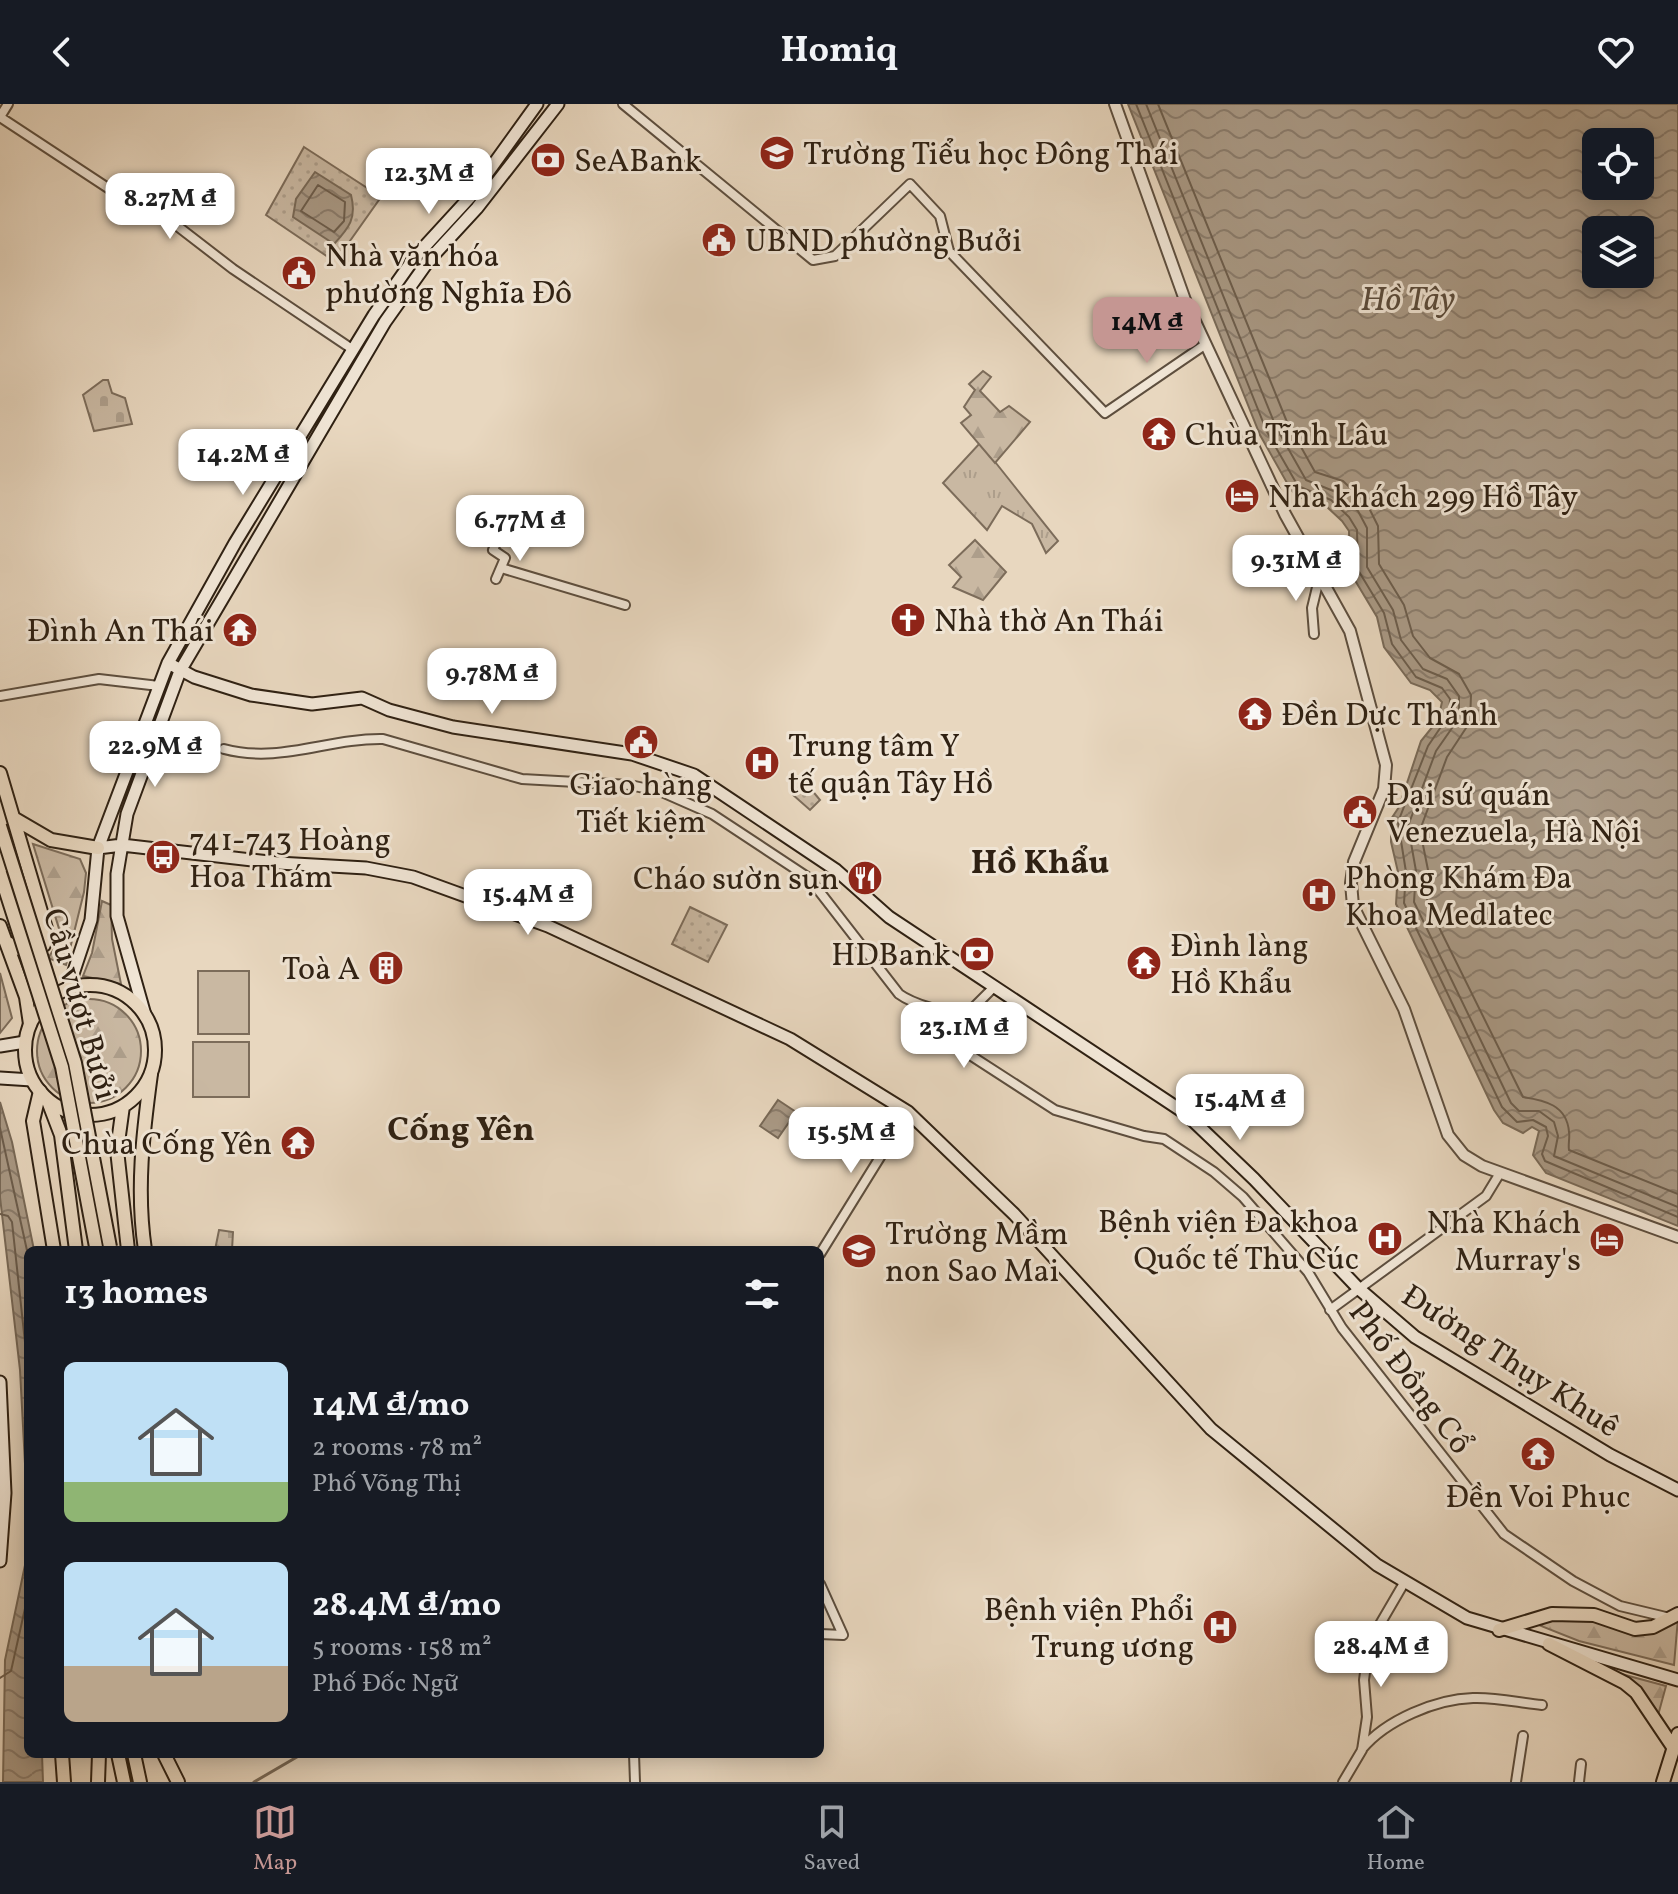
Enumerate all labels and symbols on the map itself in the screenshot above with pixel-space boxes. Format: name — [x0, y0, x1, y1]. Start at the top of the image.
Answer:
school or university icon: Trường Tiểu học Đông Thái — [758, 134, 796, 172]
place label: Trường Tiểu học Đông Thái — [803, 134, 1179, 178]
bank icon: SeABank — [529, 141, 567, 179]
place label: SeABank — [574, 141, 702, 185]
pin: 12.3M ₫ — [355, 148, 503, 216]
pin: 8.27M ₫ — [96, 173, 244, 241]
public building icon: UBND phường Bưởi — [700, 221, 738, 259]
place label: UBND phường Bưởi — [745, 221, 1022, 265]
place label: Nhà văn hóa phường Nghĩa Đô — [325, 236, 572, 317]
public building icon: Nhà văn hóa phường Nghĩa Đô — [280, 254, 318, 292]
water label: Hồ Tây — [1361, 278, 1455, 325]
pin: 14M ₫ — [1091, 297, 1203, 365]
temple icon: Chùa Tĩnh Lâu — [1140, 415, 1178, 453]
place label: Chùa Tĩnh Lâu — [1185, 415, 1388, 459]
pin: 14.2M ₫ — [169, 429, 317, 497]
hotel icon: Nhà khách 299 Hồ Tây — [1223, 477, 1261, 515]
place label: Nhà khách 299 Hồ Tây — [1268, 477, 1578, 521]
pin: 6.77M ₫ — [446, 495, 594, 563]
pin: 9.31M ₫ — [1222, 535, 1370, 603]
church icon: Nhà thờ An Thái — [889, 601, 927, 639]
place label: Nhà thờ An Thái — [934, 601, 1164, 645]
place label: Đình An Thái — [27, 611, 214, 655]
temple icon: Đình An Thái — [221, 611, 259, 649]
pin: 9.78M ₫ — [418, 648, 566, 716]
temple icon: Đền Dực Thánh — [1236, 695, 1274, 733]
place label: Đền Dực Thánh — [1281, 695, 1498, 739]
pin: 22.9M ₫ — [81, 721, 229, 789]
public building icon: Giao hàng Tiết kiệm — [622, 723, 660, 761]
place label: Trung tâm Y tế quận Tây Hồ — [788, 726, 993, 807]
hospital icon: Trung tâm Y tế quận Tây Hồ — [743, 744, 781, 782]
place label: Giao hàng Tiết kiệm — [570, 765, 712, 846]
place label: Đại sứ quán Venezuela, Hà Nội — [1386, 775, 1641, 856]
public building icon: Đại sứ quán Venezuela, Hà Nội — [1341, 793, 1379, 831]
place label: 741-743 Hoàng Hoa Thám — [189, 820, 391, 901]
bus stop icon: 741-743 Hoàng Hoa Thám — [144, 838, 182, 876]
district label: Hồ Khẩu — [971, 841, 1109, 888]
place label: Phòng Khám Đa Khoa Medlatec — [1345, 858, 1572, 939]
place label: Cháo sườn sụn — [633, 859, 839, 903]
restaurant icon: Cháo sườn sụn — [846, 859, 884, 897]
pin: 15.4M ₫ — [454, 869, 602, 937]
hospital icon: Phòng Khám Đa Khoa Medlatec — [1300, 876, 1338, 914]
street label: Cầu vượt Bưởi — [30, 904, 127, 1106]
place label: Đình làng Hồ Khẩu — [1170, 926, 1309, 1007]
place label: HDBank — [831, 935, 951, 979]
bank icon: HDBank — [958, 935, 996, 973]
temple icon: Đình làng Hồ Khẩu — [1125, 944, 1163, 982]
place label: Toà A — [282, 949, 360, 993]
building icon: Toà A — [367, 949, 405, 987]
pin: 23.1M ₫ — [890, 1002, 1038, 1070]
pin: 15.4M ₫ — [1166, 1074, 1314, 1142]
pin: 15.5M ₫ — [777, 1107, 925, 1175]
district label: Cống Yên — [387, 1108, 535, 1155]
place label: Chùa Cống Yên — [61, 1124, 272, 1168]
temple icon: Chùa Cống Yên — [279, 1124, 317, 1162]
place label: Bệnh viện Đa khoa Quốc tế Thu Cúc — [1098, 1202, 1359, 1283]
place label: Nhà Khách Murray's — [1427, 1203, 1581, 1284]
place label: Trường Mầm non Sao Mai — [885, 1214, 1068, 1295]
hospital icon: Bệnh viện Đa khoa Quốc tế Thu Cúc — [1366, 1220, 1404, 1258]
hotel icon: Nhà Khách Murray's — [1588, 1221, 1626, 1259]
school or university icon: Trường Mầm non Sao Mai — [840, 1232, 878, 1270]
street label: Đường Thụy Khuê — [1392, 1275, 1627, 1450]
street label: Phố Đồng Cổ — [1336, 1293, 1481, 1464]
temple icon: Đền Voi Phục — [1519, 1435, 1557, 1473]
place label: Đền Voi Phục — [1445, 1477, 1631, 1521]
place label: Bệnh viện Phổi Trung ương — [984, 1590, 1194, 1671]
hospital icon: Bệnh viện Phổi Trung ương — [1201, 1608, 1239, 1646]
pin: 28.4M ₫ — [1307, 1621, 1455, 1689]

